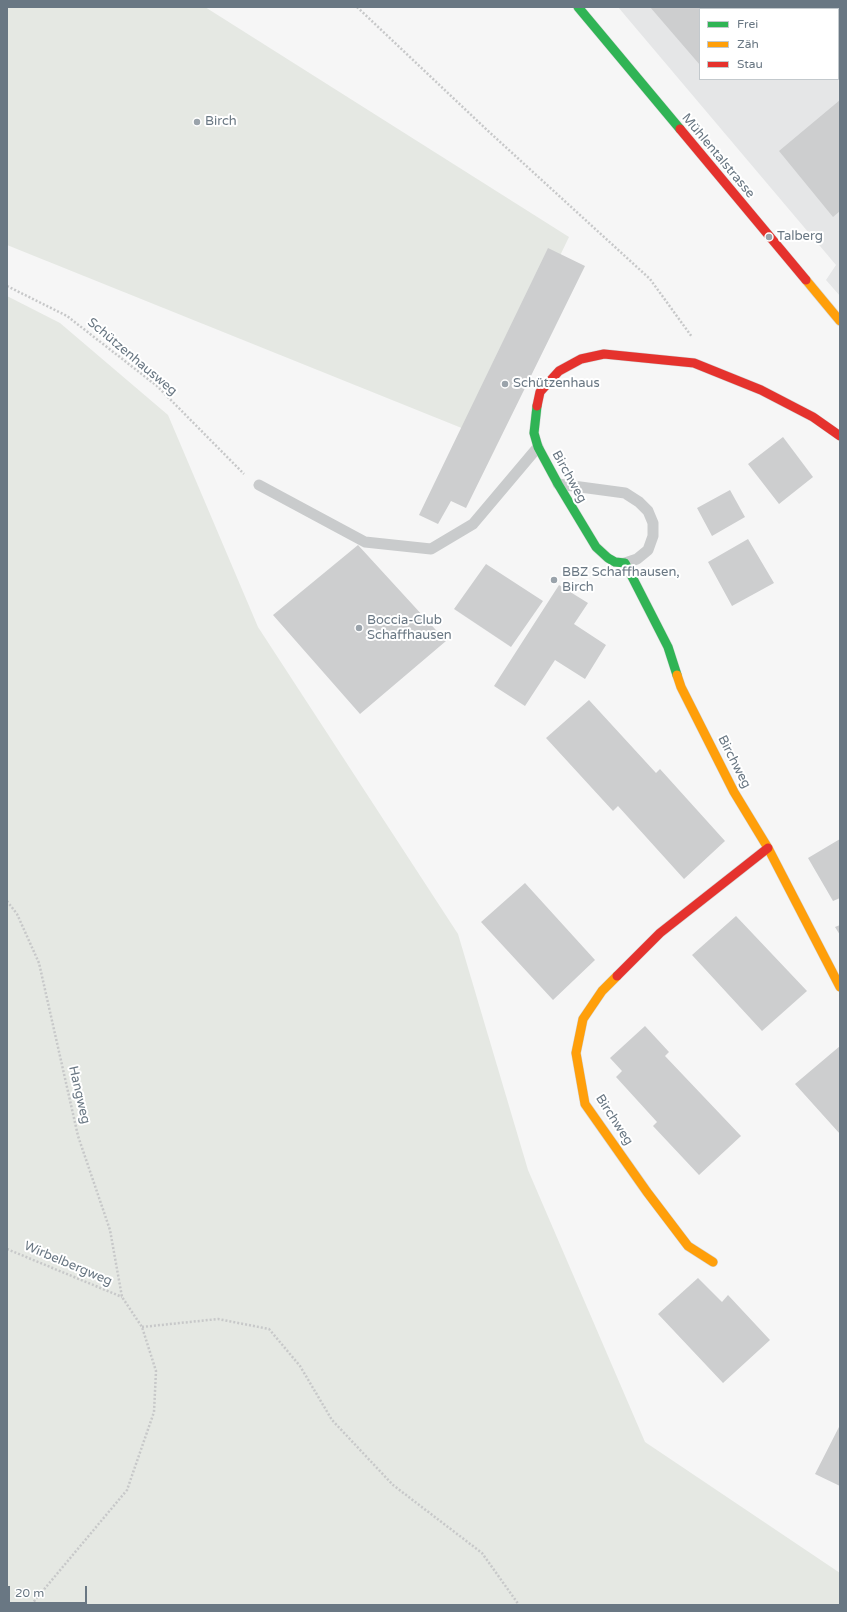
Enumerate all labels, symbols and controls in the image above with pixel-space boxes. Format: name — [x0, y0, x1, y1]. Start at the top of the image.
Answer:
legend — [699, 8, 839, 80]
text: Frei — [737, 17, 758, 31]
text: Zäh — [737, 37, 759, 51]
text: Stau — [737, 57, 763, 71]
street label: Mühlentalstrasse — [678, 111, 758, 201]
place label: Birch — [205, 114, 237, 130]
marker: Birch — [192, 117, 202, 127]
place label: Talberg — [777, 229, 823, 245]
marker: Talberg — [764, 232, 774, 242]
street label: Schützenhausweg — [84, 315, 180, 399]
place label: Schützenhaus — [513, 376, 600, 392]
marker: Schützenhaus — [500, 379, 510, 389]
street label: Birchweg — [548, 448, 590, 506]
place label: BBZ Schaffhausen, Birch — [562, 565, 680, 596]
marker: BBZ Schaffhausen, Birch — [549, 575, 559, 585]
place label: Boccia-Club Schaffhausen — [367, 613, 452, 644]
marker: Boccia-Club Schaffhausen — [354, 623, 364, 633]
street label: Birchweg — [714, 733, 754, 791]
street label: Hangweg — [65, 1064, 93, 1126]
street label: Birchweg — [592, 1092, 636, 1148]
street label: Wirbelbergweg — [22, 1238, 114, 1290]
scale bar — [10, 1578, 89, 1604]
text: 20 m — [15, 1586, 44, 1600]

